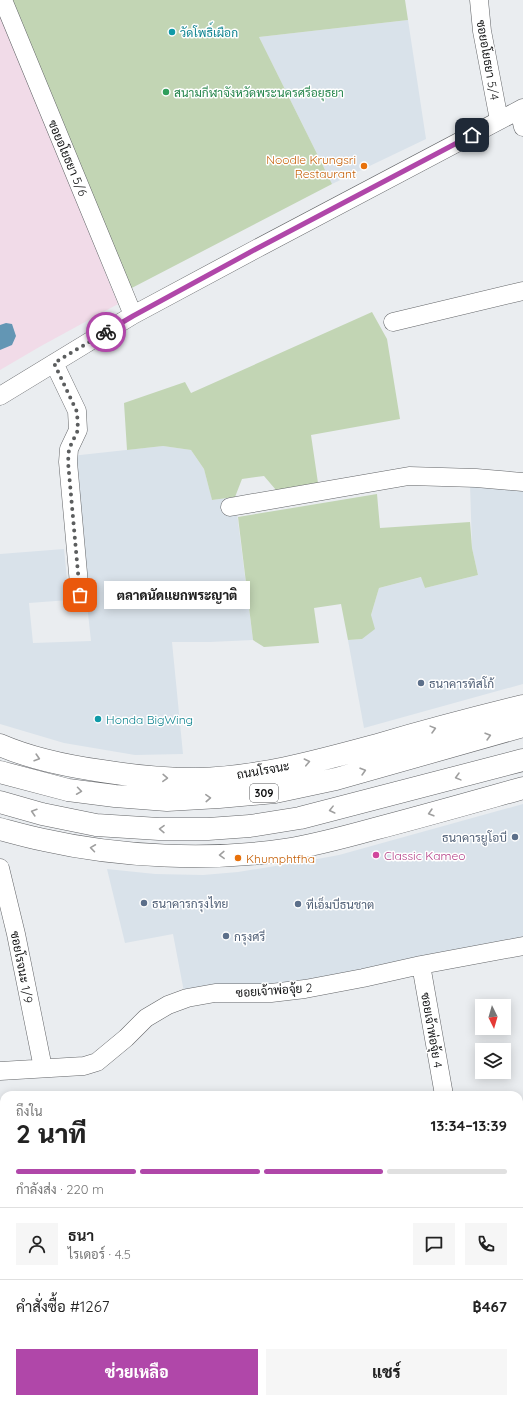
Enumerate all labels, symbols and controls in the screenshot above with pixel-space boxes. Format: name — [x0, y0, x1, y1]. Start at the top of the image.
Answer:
street label: ซอยอโยธยา 5/4 — [474, 19, 502, 101]
place label: วัดโพธิ์เผือก — [180, 21, 238, 40]
marker: วัดโพธิ์เผือก — [167, 27, 177, 37]
place label: สนามกีฬาจังหวัดพระนครศรีอยุธยา — [174, 85, 344, 102]
marker: สนามกีฬาจังหวัดพระนครศรีอยุธยา — [161, 87, 171, 97]
street label: ซอยอโยธยา 5/6 — [45, 118, 91, 199]
pin — [455, 118, 489, 152]
icon: home — [461, 124, 483, 146]
place label: Noodle Krungsri Restaurant — [266, 152, 356, 181]
marker: Noodle Krungsri Restaurant — [359, 161, 369, 171]
courier — [86, 312, 126, 352]
icon: bike — [95, 321, 117, 343]
pin — [63, 578, 97, 612]
callout: ตลาดนัดแยกพระญาติ — [104, 581, 250, 609]
icon: bag — [69, 584, 91, 606]
text: ตลาดนัดแยกพระญาติ — [117, 587, 237, 603]
place label: ธนาคารทิสโก้ — [429, 676, 495, 691]
marker: ธนาคารทิสโก้ — [416, 678, 426, 688]
place label: Honda BigWing — [106, 712, 193, 727]
marker: Honda BigWing — [93, 714, 103, 724]
one-way arrow — [429, 725, 436, 734]
one-way arrow — [485, 732, 492, 741]
one-way arrow — [33, 753, 40, 762]
street label: ถนนโรจนะ — [235, 758, 291, 782]
one-way arrow — [304, 759, 311, 767]
one-way arrow — [360, 767, 367, 776]
one-way arrow — [455, 772, 462, 781]
one-way arrow — [162, 774, 168, 782]
road number: 309 — [250, 784, 278, 802]
one-way arrow — [75, 786, 82, 795]
one-way arrow — [205, 793, 211, 802]
one-way arrow — [329, 805, 336, 813]
one-way arrow — [30, 808, 37, 817]
one-way arrow — [428, 809, 435, 817]
one-way arrow — [159, 825, 165, 833]
place label: ธนาคารยูโอบี — [442, 830, 507, 846]
marker: ธนาคารยูโอบี — [510, 832, 520, 842]
one-way arrow — [90, 844, 96, 853]
place label: Classic Kameo — [384, 848, 466, 863]
marker: Classic Kameo — [371, 850, 381, 860]
one-way arrow — [219, 851, 225, 859]
place label: Khumphtfha — [246, 851, 315, 866]
marker: Khumphtfha — [233, 853, 243, 863]
place label: ธนาคารกรุงไทย — [152, 896, 228, 913]
place label: ทีเอ็มบีธนชาต — [306, 896, 374, 912]
marker: ธนาคารกรุงไทย — [139, 898, 149, 908]
marker: ทีเอ็มบีธนชาต — [293, 899, 303, 909]
place label: กรุงศรี — [234, 929, 265, 946]
street label: ซอยโรจนะ 1/9 — [8, 930, 36, 1005]
marker: กรุงศรี — [221, 931, 231, 941]
street label: ซอยเจ้าพ่อจุ้ย 2 — [235, 980, 313, 1002]
street label: ซอยเจ้าพ่อจุ้ย 4 — [416, 991, 446, 1069]
north arrow — [475, 999, 511, 1035]
map controls — [475, 999, 511, 1079]
button: layers — [475, 1043, 511, 1079]
text: ถึงใน — [16, 1103, 43, 1119]
text: 13:34–13:39 — [430, 1116, 507, 1135]
text: 2 นาที — [16, 1117, 86, 1150]
text: กำลังส่ง · 220 m — [16, 1181, 104, 1197]
button: person — [16, 1223, 58, 1265]
button: chat — [413, 1223, 455, 1265]
button: phone — [465, 1223, 507, 1265]
text: ธนา — [68, 1226, 94, 1245]
text: ไรเดอร์ · 4.5 — [68, 1246, 131, 1262]
text: คำสั่งซื้อ #1267 — [16, 1297, 109, 1316]
text: ฿467 — [473, 1297, 507, 1316]
button: ช่วยเหลือ — [16, 1349, 258, 1395]
button: แชร์ — [266, 1349, 507, 1395]

